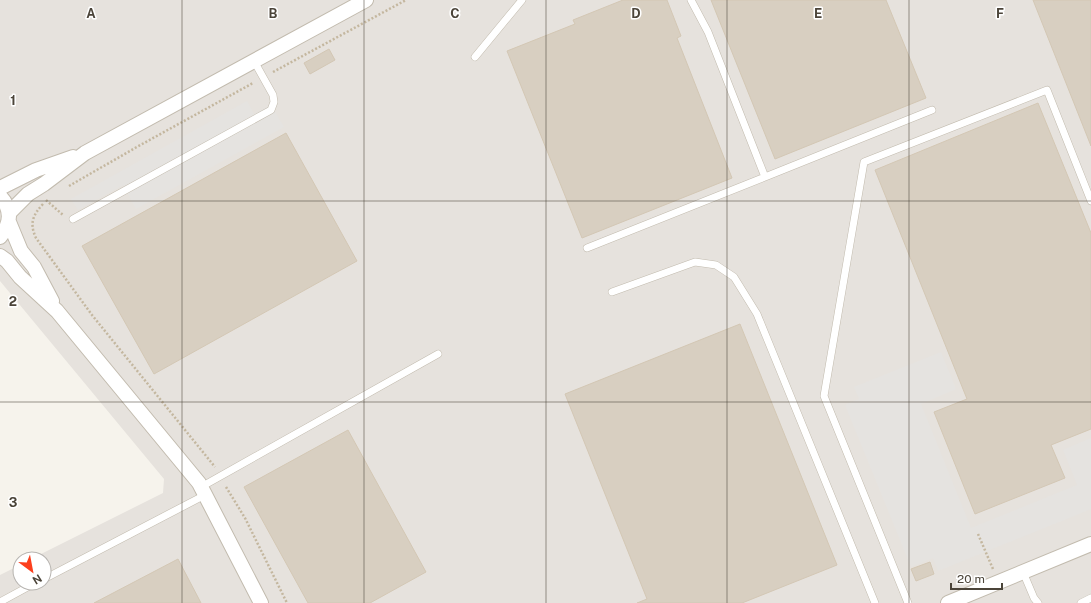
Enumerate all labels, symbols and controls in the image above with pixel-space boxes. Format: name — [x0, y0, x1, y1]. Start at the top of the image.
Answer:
text: A — [86, 6, 96, 21]
text: B — [269, 6, 278, 21]
text: C — [450, 6, 460, 21]
text: D — [631, 6, 641, 21]
text: E — [814, 6, 822, 21]
text: F — [996, 6, 1004, 21]
text: 1 — [10, 93, 16, 108]
text: 2 — [9, 294, 17, 309]
text: 3 — [9, 495, 18, 510]
north arrow — [12, 551, 52, 591]
scale bar — [951, 565, 1002, 591]
text: N — [30, 572, 44, 587]
text: 20 m — [957, 572, 985, 586]

